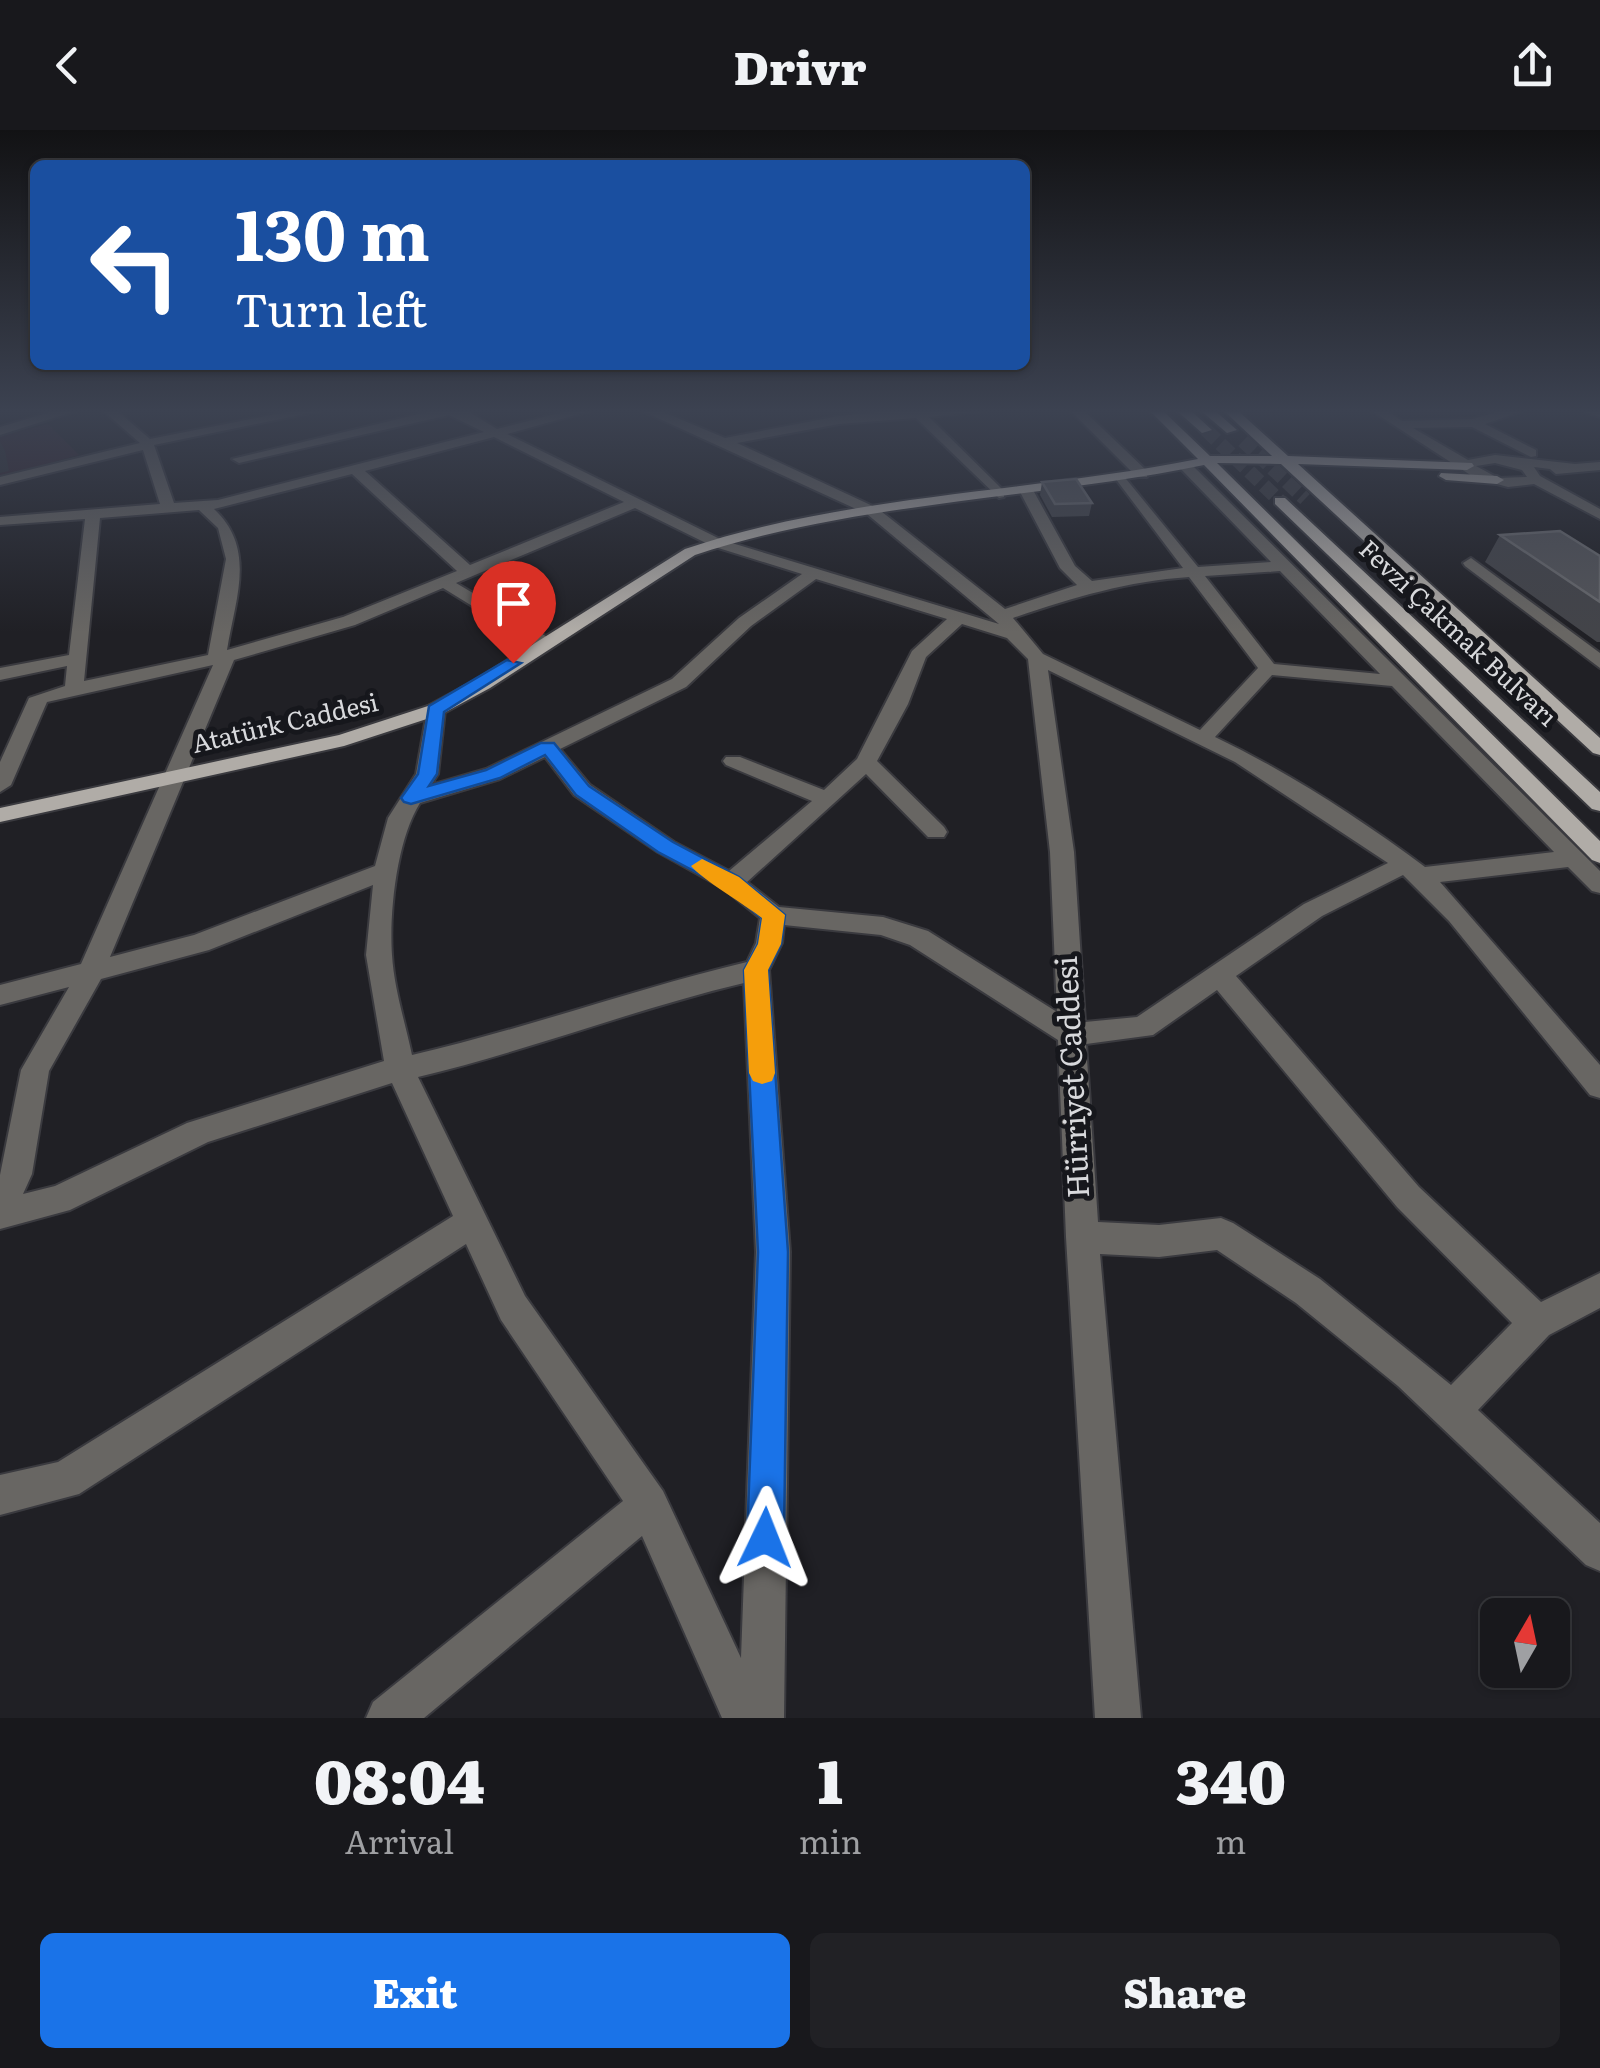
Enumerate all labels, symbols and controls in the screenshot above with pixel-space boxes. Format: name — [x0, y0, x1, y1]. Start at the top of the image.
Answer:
text: Drivr — [734, 32, 866, 99]
icon: back — [40, 38, 95, 93]
icon: share — [1505, 38, 1560, 93]
text: 130 m — [235, 179, 430, 283]
icon: left — [70, 200, 200, 330]
text: Turn left — [235, 274, 427, 341]
street label: Fevzi Çakmak Bulvarı — [1352, 530, 1566, 734]
pin — [471, 561, 556, 664]
icon: arrive — [486, 576, 541, 631]
street label: Atatürk Caddesi — [188, 682, 381, 761]
street label: Hürriyet Caddesi — [1042, 955, 1098, 1199]
position arrow — [713, 1486, 817, 1590]
north arrow — [1480, 1598, 1570, 1688]
map controls — [1480, 1598, 1570, 1688]
text: 08:04 — [314, 1733, 485, 1822]
text: 1 — [818, 1733, 843, 1822]
text: 340 — [1176, 1733, 1286, 1822]
text: Arrival — [345, 1816, 454, 1864]
text: min — [799, 1816, 862, 1864]
text: m — [1215, 1816, 1246, 1864]
button: Exit — [40, 1933, 790, 2048]
button: Share — [810, 1933, 1560, 2048]

